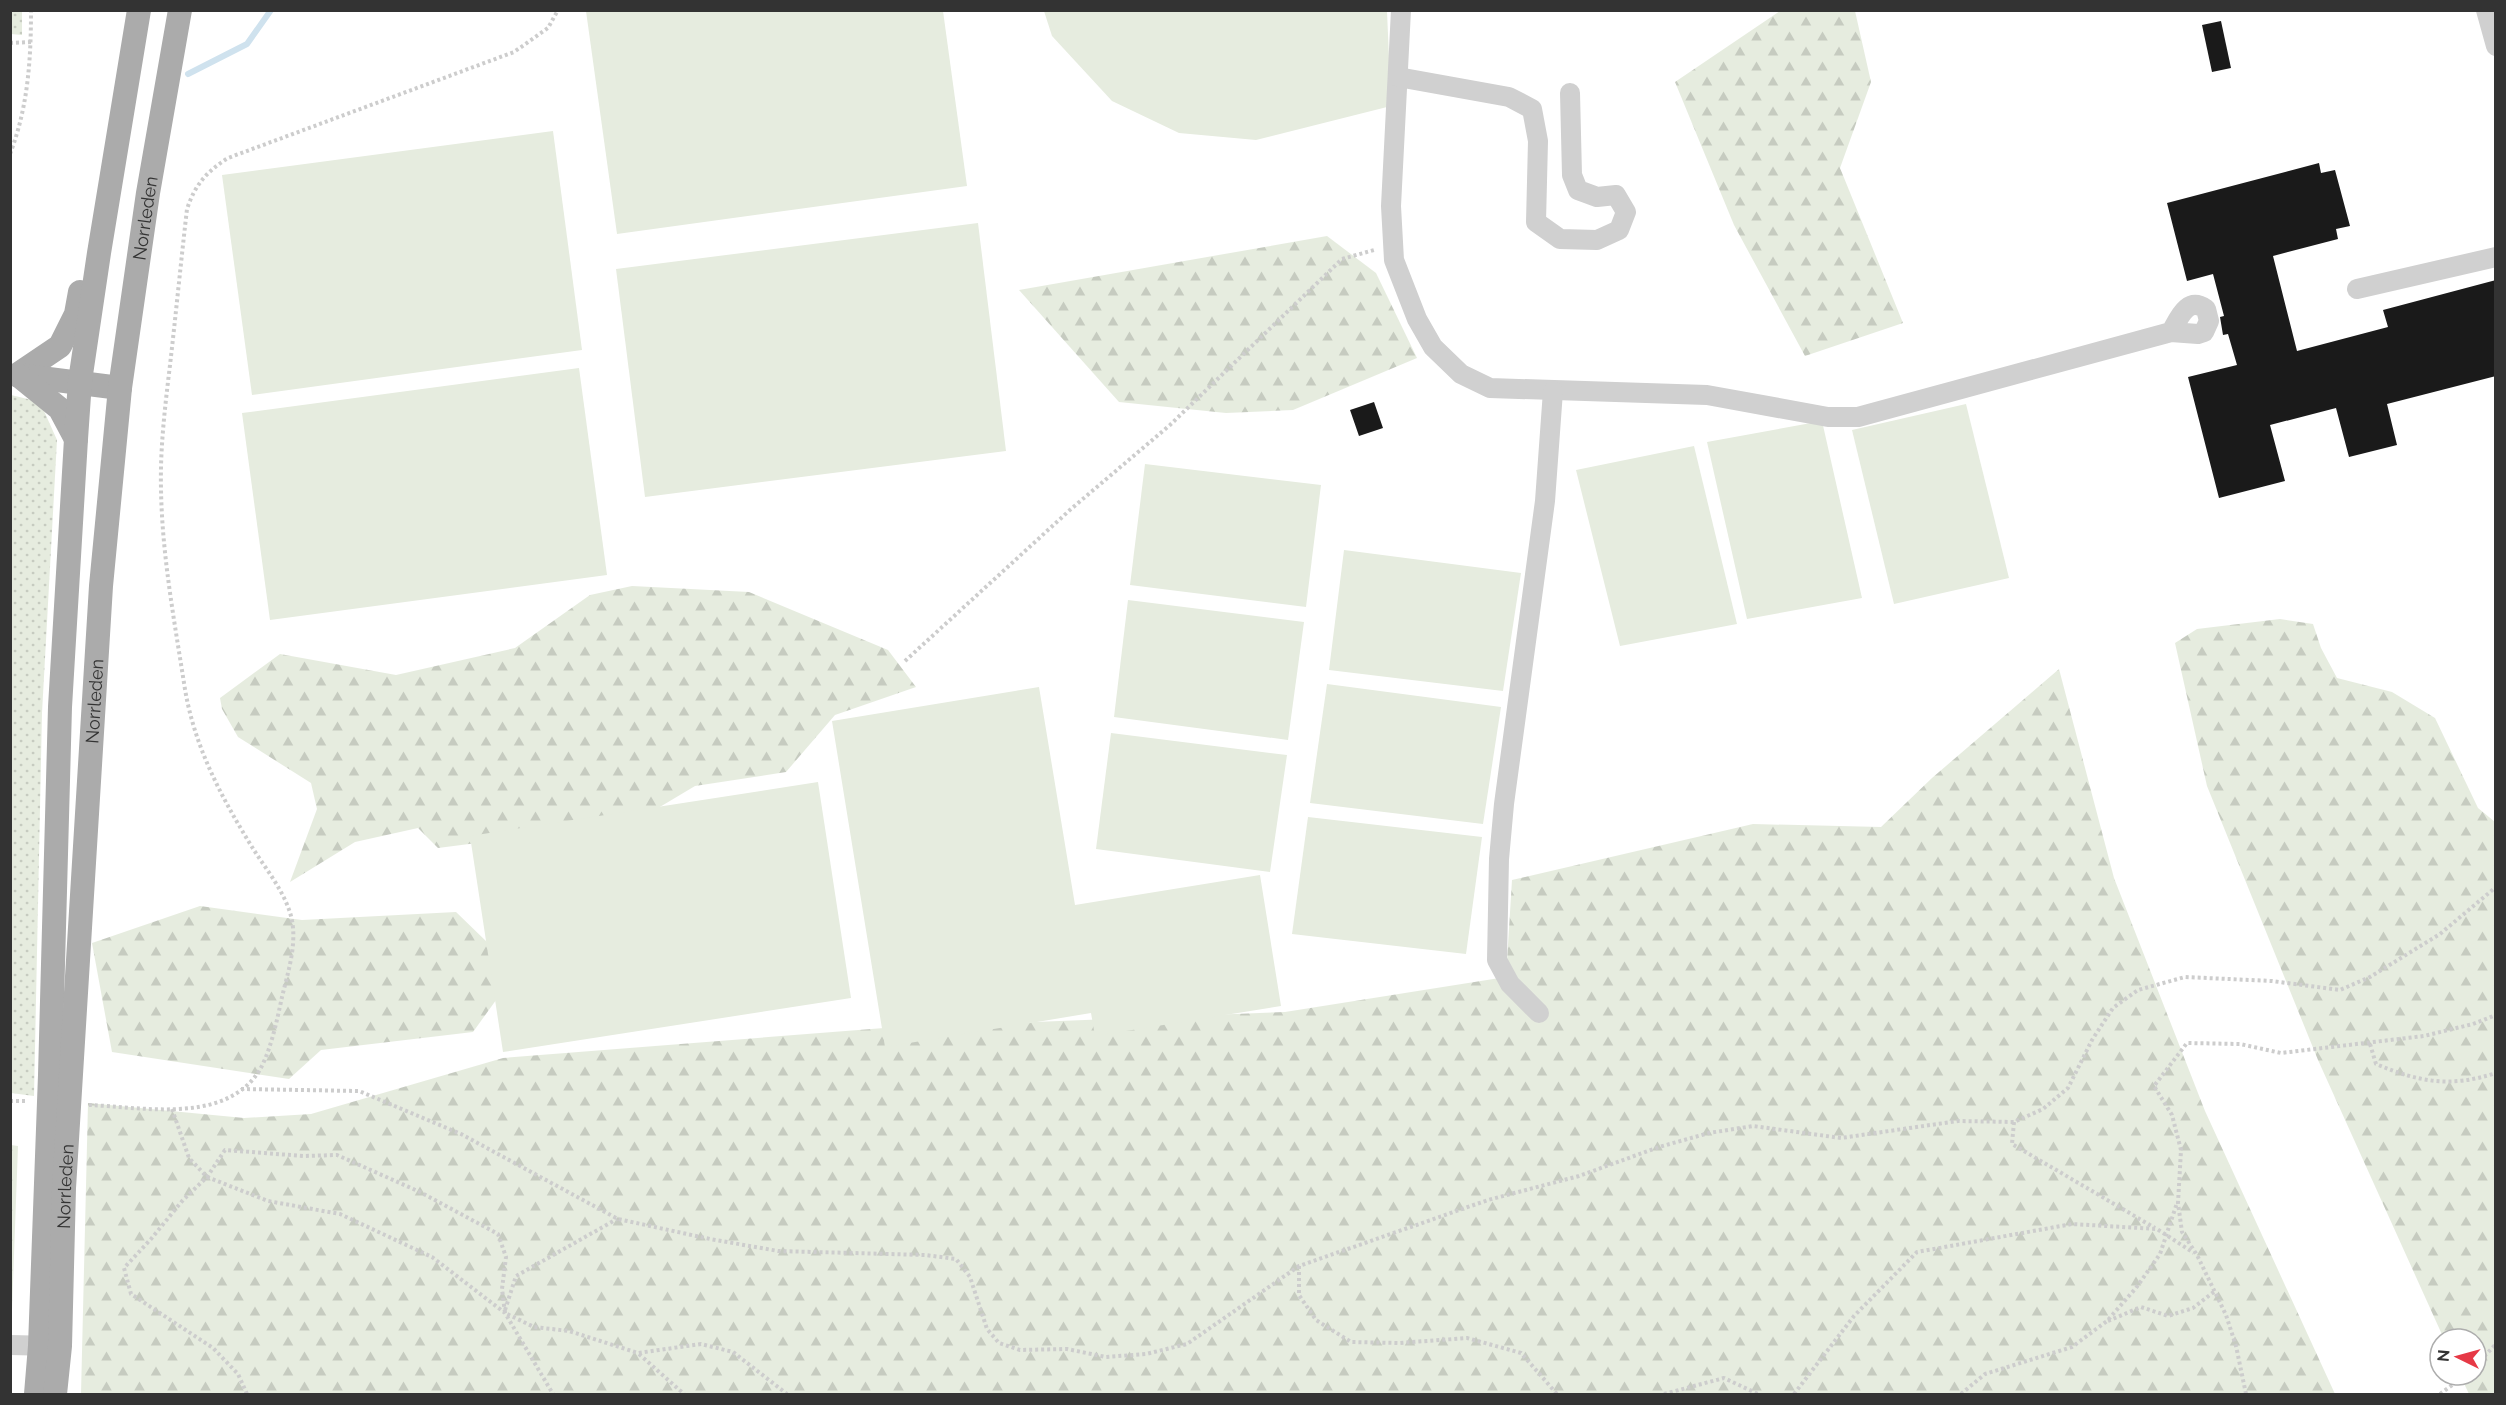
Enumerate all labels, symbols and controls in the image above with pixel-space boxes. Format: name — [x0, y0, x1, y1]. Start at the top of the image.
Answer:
street label: Norrleden — [128, 174, 161, 262]
street label: Norrleden — [81, 658, 107, 744]
street label: Norrleden — [52, 1143, 77, 1229]
north arrow — [2428, 1327, 2488, 1387]
text: N — [2434, 1349, 2454, 1363]

